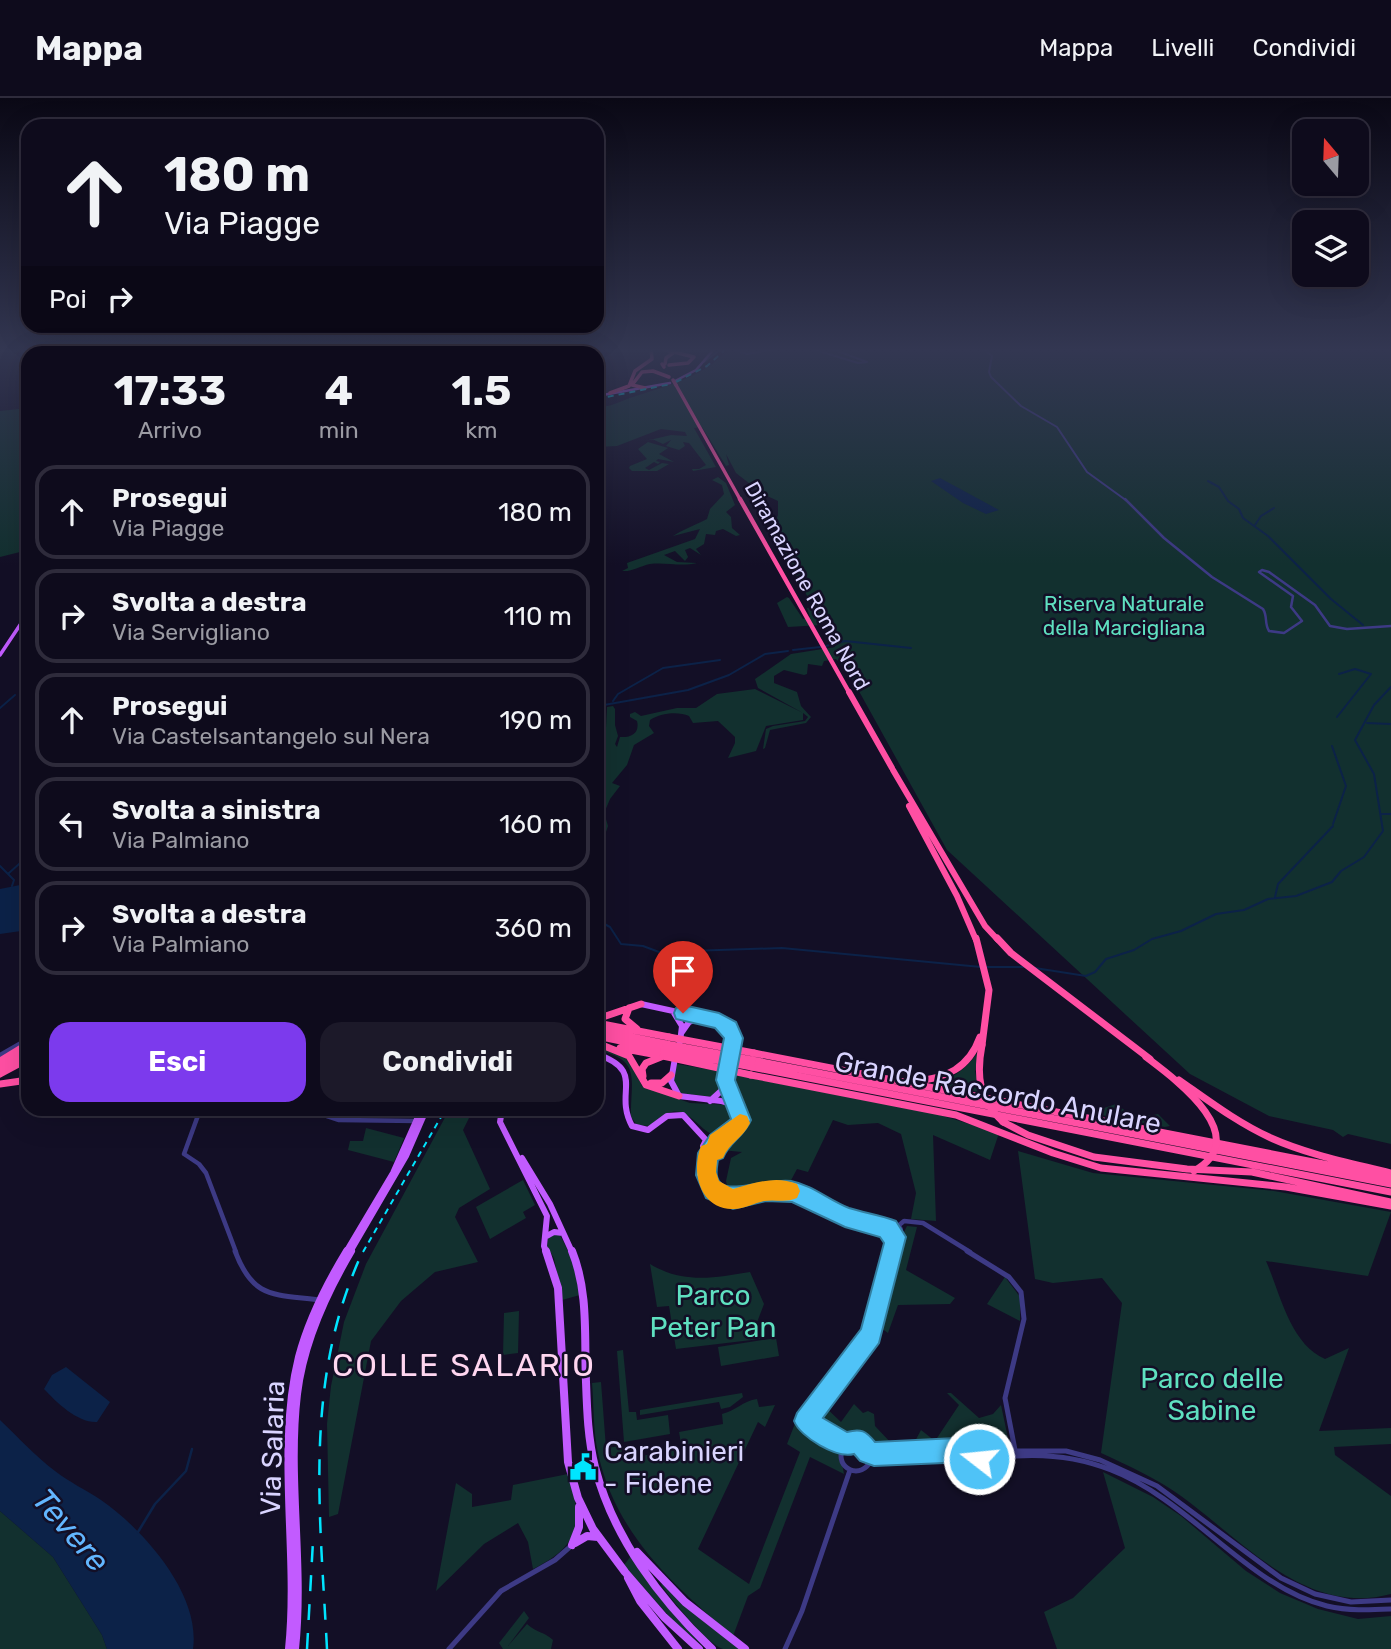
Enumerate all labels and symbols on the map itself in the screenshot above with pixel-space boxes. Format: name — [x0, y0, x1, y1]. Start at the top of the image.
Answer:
north arrow — [1292, 119, 1368, 196]
street label: Diramazione Roma Nord — [740, 477, 875, 694]
park label: Riserva Naturale della Marcigliana — [1043, 591, 1205, 640]
pin — [653, 941, 713, 1013]
street label: Grande Raccordo Anulare — [832, 1045, 1164, 1140]
park label: Parco Peter Pan — [650, 1279, 777, 1344]
district label: COLLE SALARIO — [332, 1346, 596, 1384]
park label: Parco delle Sabine — [1140, 1362, 1284, 1427]
street label: Via Salaria — [254, 1380, 291, 1516]
position arrow — [942, 1422, 1016, 1496]
place label: Carabinieri - Fidene — [604, 1435, 744, 1500]
public building icon: Carabinieri - Fidene — [568, 1452, 598, 1482]
water label: Tevere — [25, 1481, 117, 1579]

